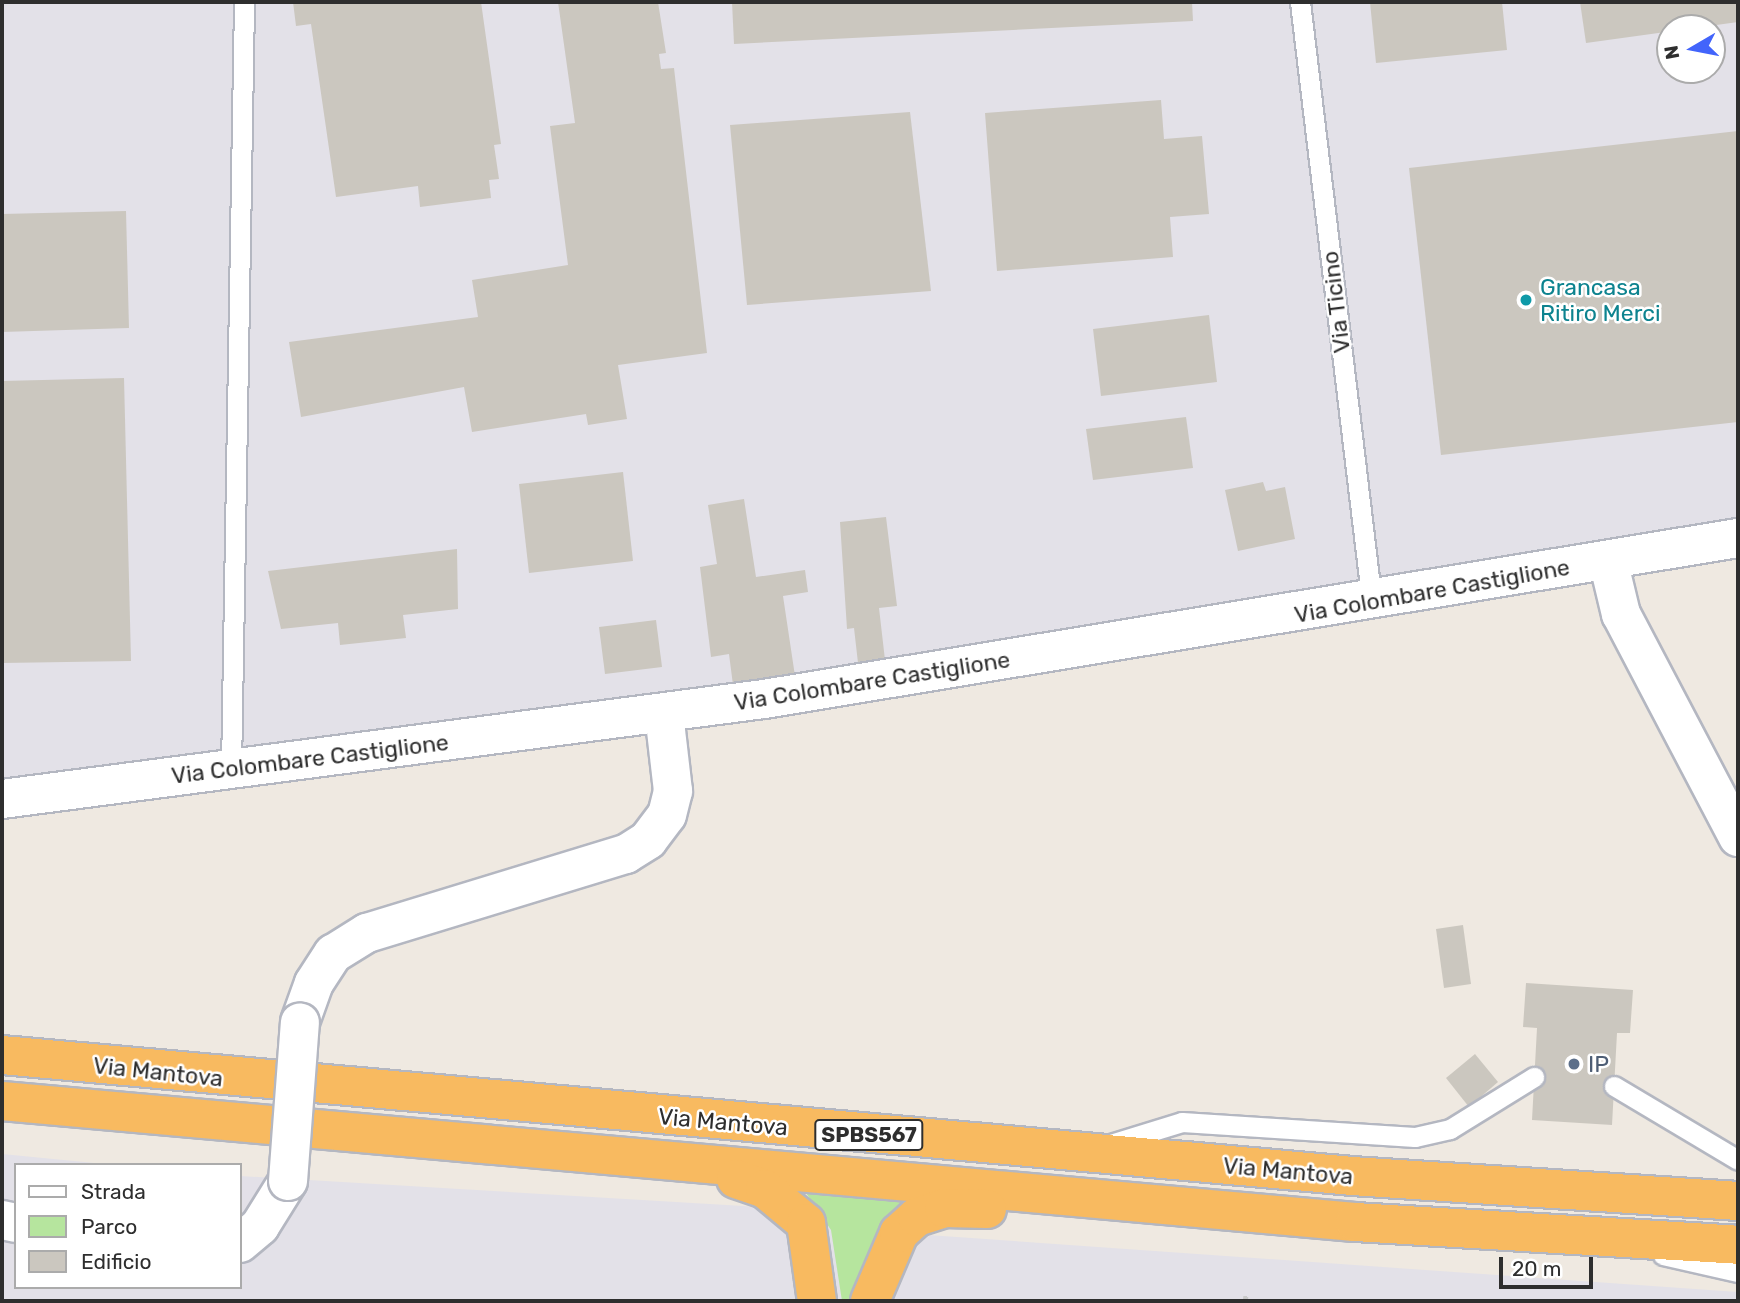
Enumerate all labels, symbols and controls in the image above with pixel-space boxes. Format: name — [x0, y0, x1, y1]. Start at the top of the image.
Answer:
north arrow — [1656, 14, 1726, 84]
text: N — [1659, 44, 1684, 61]
street label: Via Ticino — [1316, 249, 1356, 355]
place label: Grancasa Ritiro Merci — [1540, 273, 1660, 327]
marker: Grancasa Ritiro Merci — [1518, 292, 1534, 308]
street label: Via Colombare Castiglione — [1292, 553, 1572, 629]
street label: Via Colombare Castiglione — [732, 646, 1012, 716]
street label: Via Colombare Castiglione — [170, 728, 450, 790]
place label: IP — [1588, 1050, 1609, 1078]
street label: Via Mantova — [92, 1051, 224, 1093]
marker: IP — [1566, 1056, 1582, 1072]
street label: Via Mantova — [657, 1103, 789, 1141]
road number: SPBS567 — [813, 1118, 925, 1152]
street label: Via Mantova — [1222, 1152, 1354, 1190]
legend — [14, 1163, 242, 1289]
text: Strada — [81, 1179, 146, 1204]
text: Parco — [81, 1214, 137, 1239]
scale bar — [1502, 1244, 1596, 1288]
text: Edificio — [81, 1249, 151, 1274]
text: 20 m — [1512, 1256, 1561, 1281]

